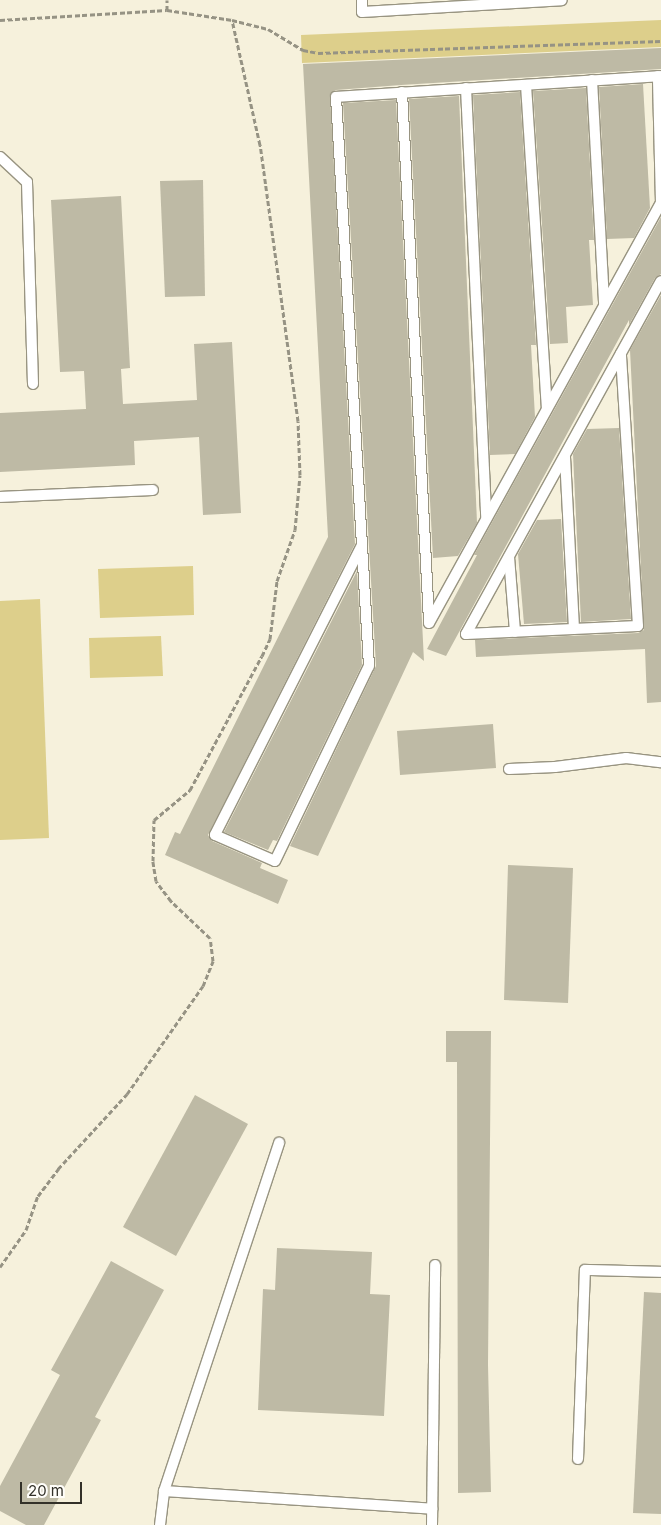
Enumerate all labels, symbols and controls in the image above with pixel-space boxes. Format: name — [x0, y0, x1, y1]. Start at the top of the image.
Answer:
scale bar — [22, 1472, 85, 1504]
text: 20 m — [28, 1481, 64, 1500]

